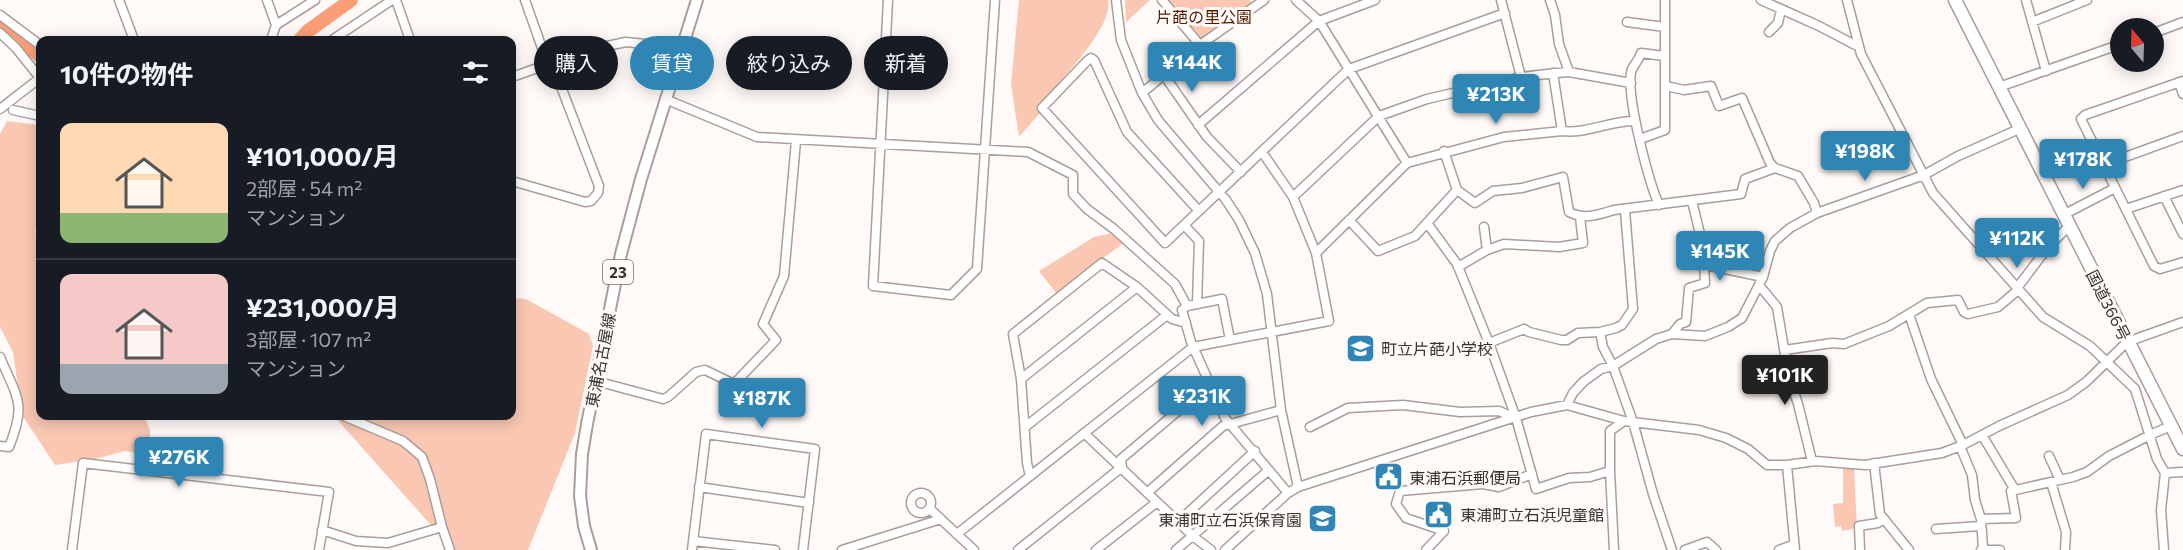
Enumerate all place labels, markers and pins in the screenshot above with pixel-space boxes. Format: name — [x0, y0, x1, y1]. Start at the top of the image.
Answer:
pin: ¥144K — [1150, 42, 1234, 93]
pin: ¥213K — [1454, 74, 1538, 125]
pin: ¥198K — [1823, 131, 1907, 182]
pin: ¥178K — [2041, 139, 2125, 190]
pin: ¥112K — [1975, 218, 2059, 269]
pin: ¥145K — [1678, 231, 1762, 282]
school or university icon: 町立片葩小学校 — [1344, 332, 1376, 364]
place label: 町立片葩小学校 — [1381, 339, 1493, 358]
pin: ¥101K — [1743, 355, 1827, 406]
pin: ¥231K — [1160, 376, 1244, 427]
pin: ¥187K — [720, 378, 804, 429]
pin: ¥276K — [137, 437, 221, 488]
public building icon: 東浦石浜郵便局 — [1372, 461, 1404, 493]
place label: 東浦石浜郵便局 — [1409, 468, 1521, 487]
public building icon: 東浦町立石浜児童館 — [1423, 498, 1455, 530]
school or university icon: 東浦町立石浜保育園 — [1307, 503, 1339, 535]
place label: 東浦町立石浜児童館 — [1460, 505, 1604, 524]
place label: 東浦町立石浜保育園 — [1158, 510, 1302, 529]

